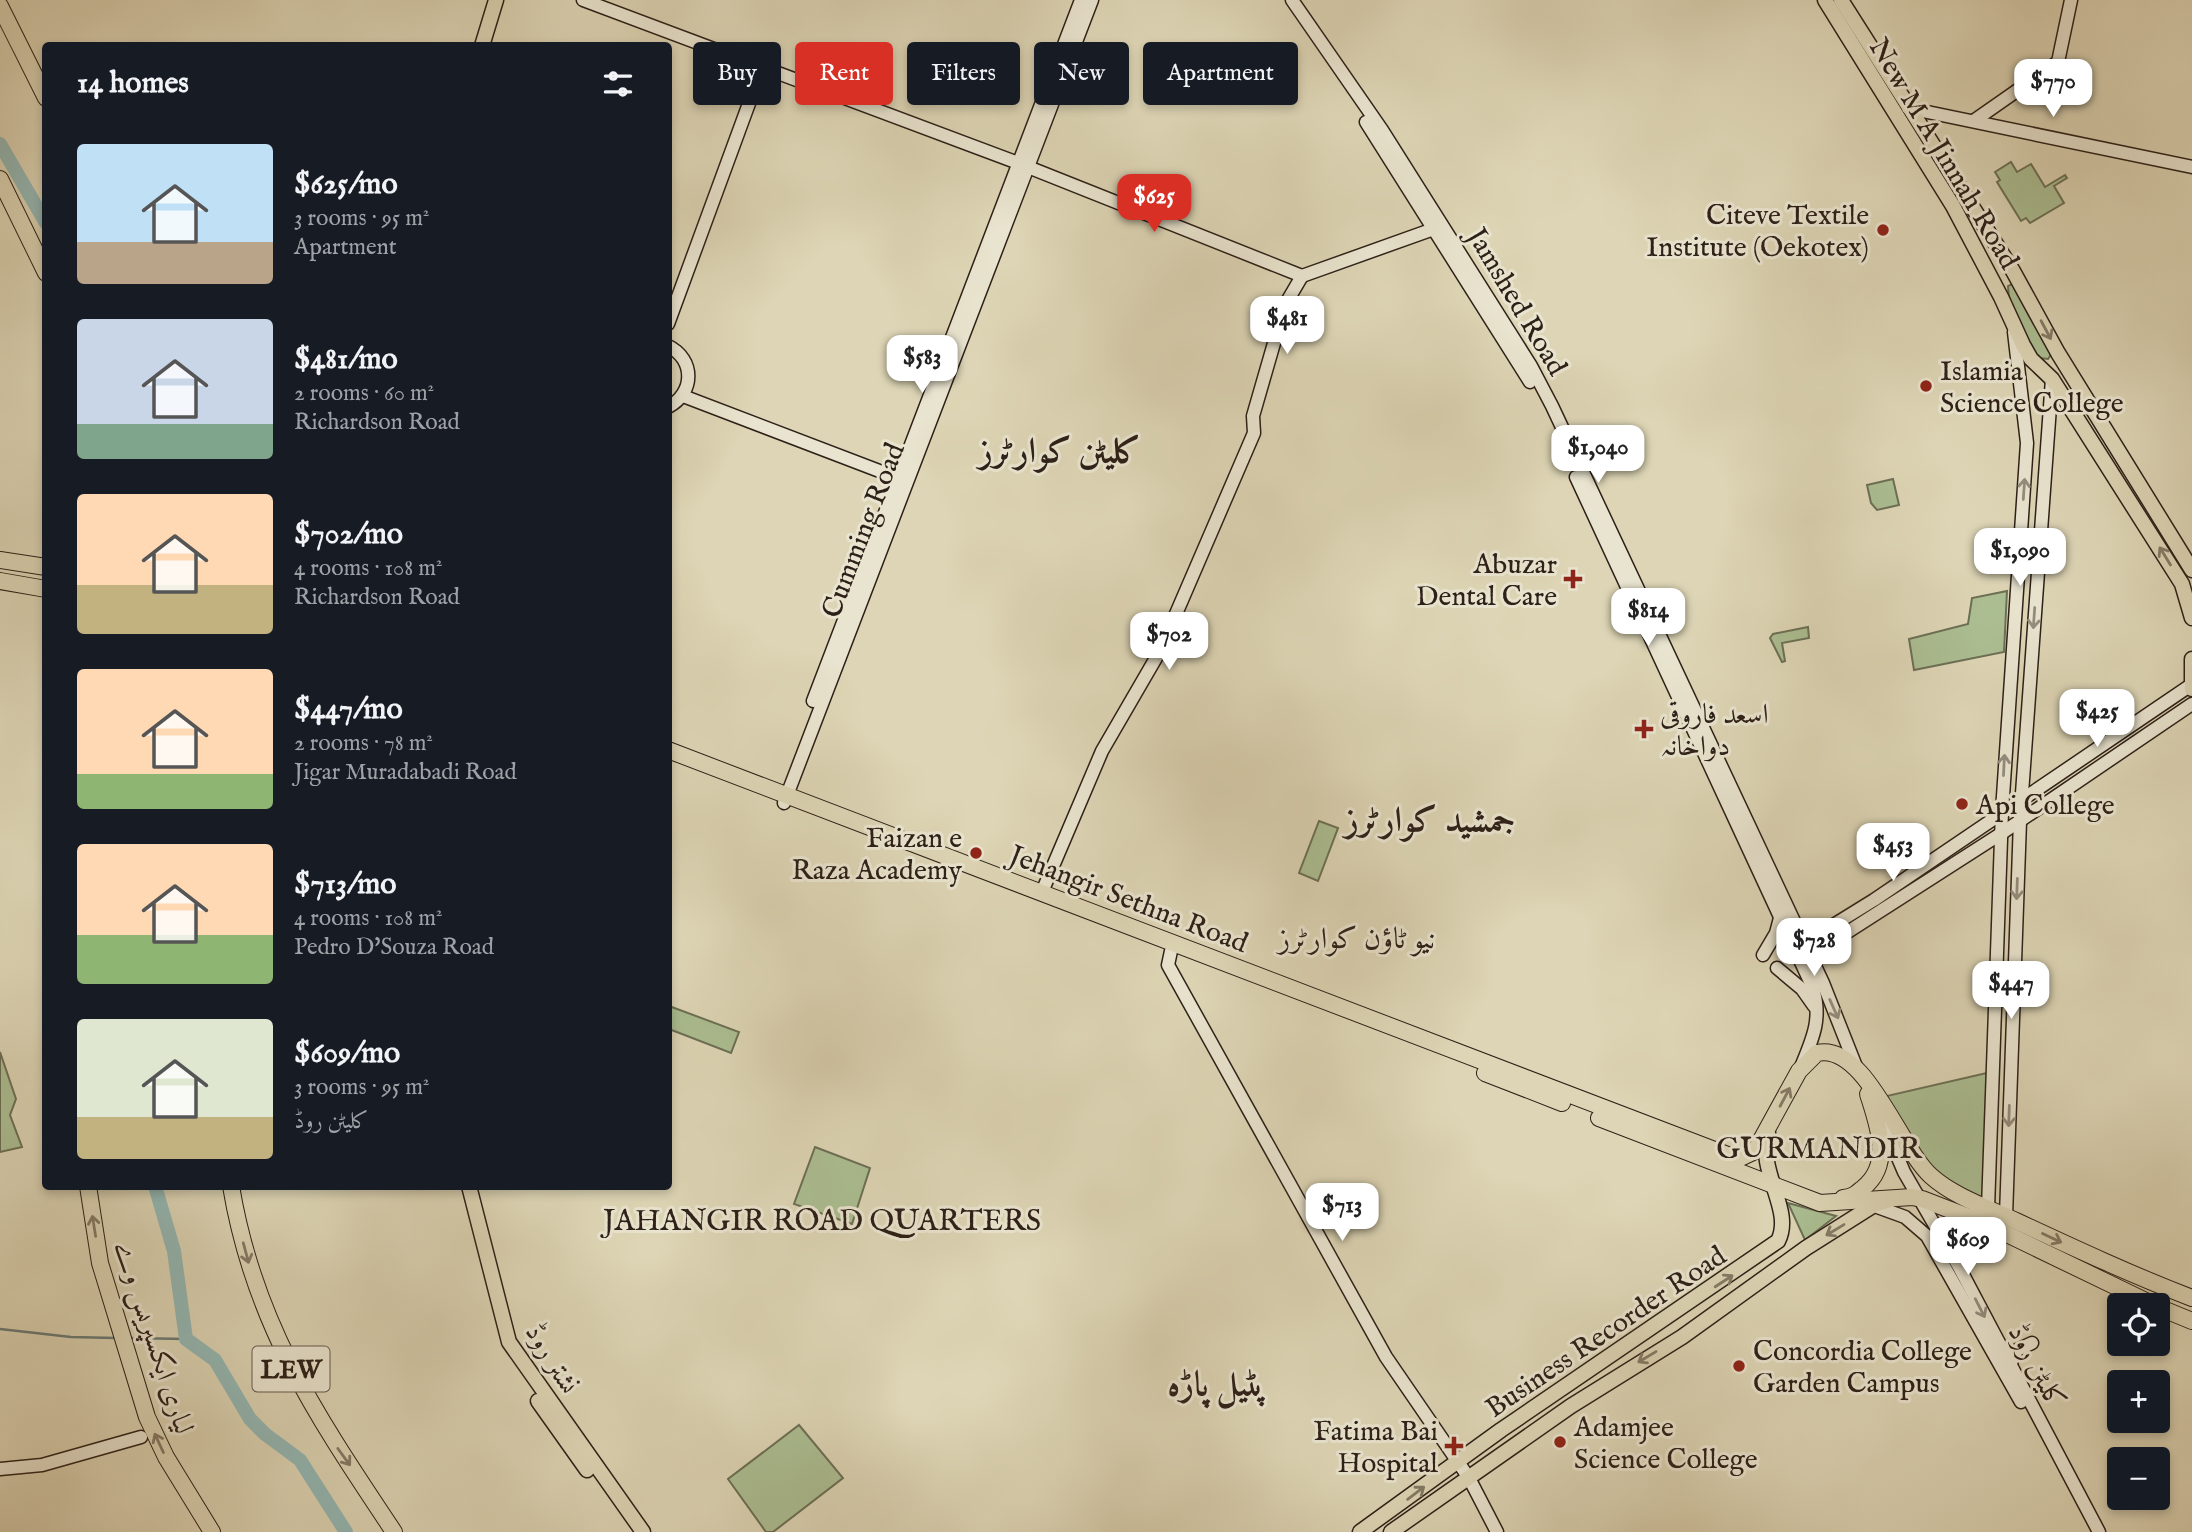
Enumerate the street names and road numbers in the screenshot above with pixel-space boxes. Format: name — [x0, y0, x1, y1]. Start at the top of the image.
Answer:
street label: New M A Jinnah Road — [1860, 32, 2026, 276]
street label: Jamshed Road — [1456, 219, 1574, 383]
street label: Cumming Road — [815, 438, 914, 623]
street label: Jehangir Sethna Road — [1001, 838, 1252, 962]
street label: لیاری ایکسپریس وے — [105, 1237, 200, 1439]
street label: Business Recorder Road — [1479, 1239, 1733, 1427]
street label: نشتر روڈ — [516, 1318, 586, 1401]
street label: کلیٹن روڈ — [1999, 1319, 2073, 1416]
road number: LEW — [252, 1346, 330, 1392]

